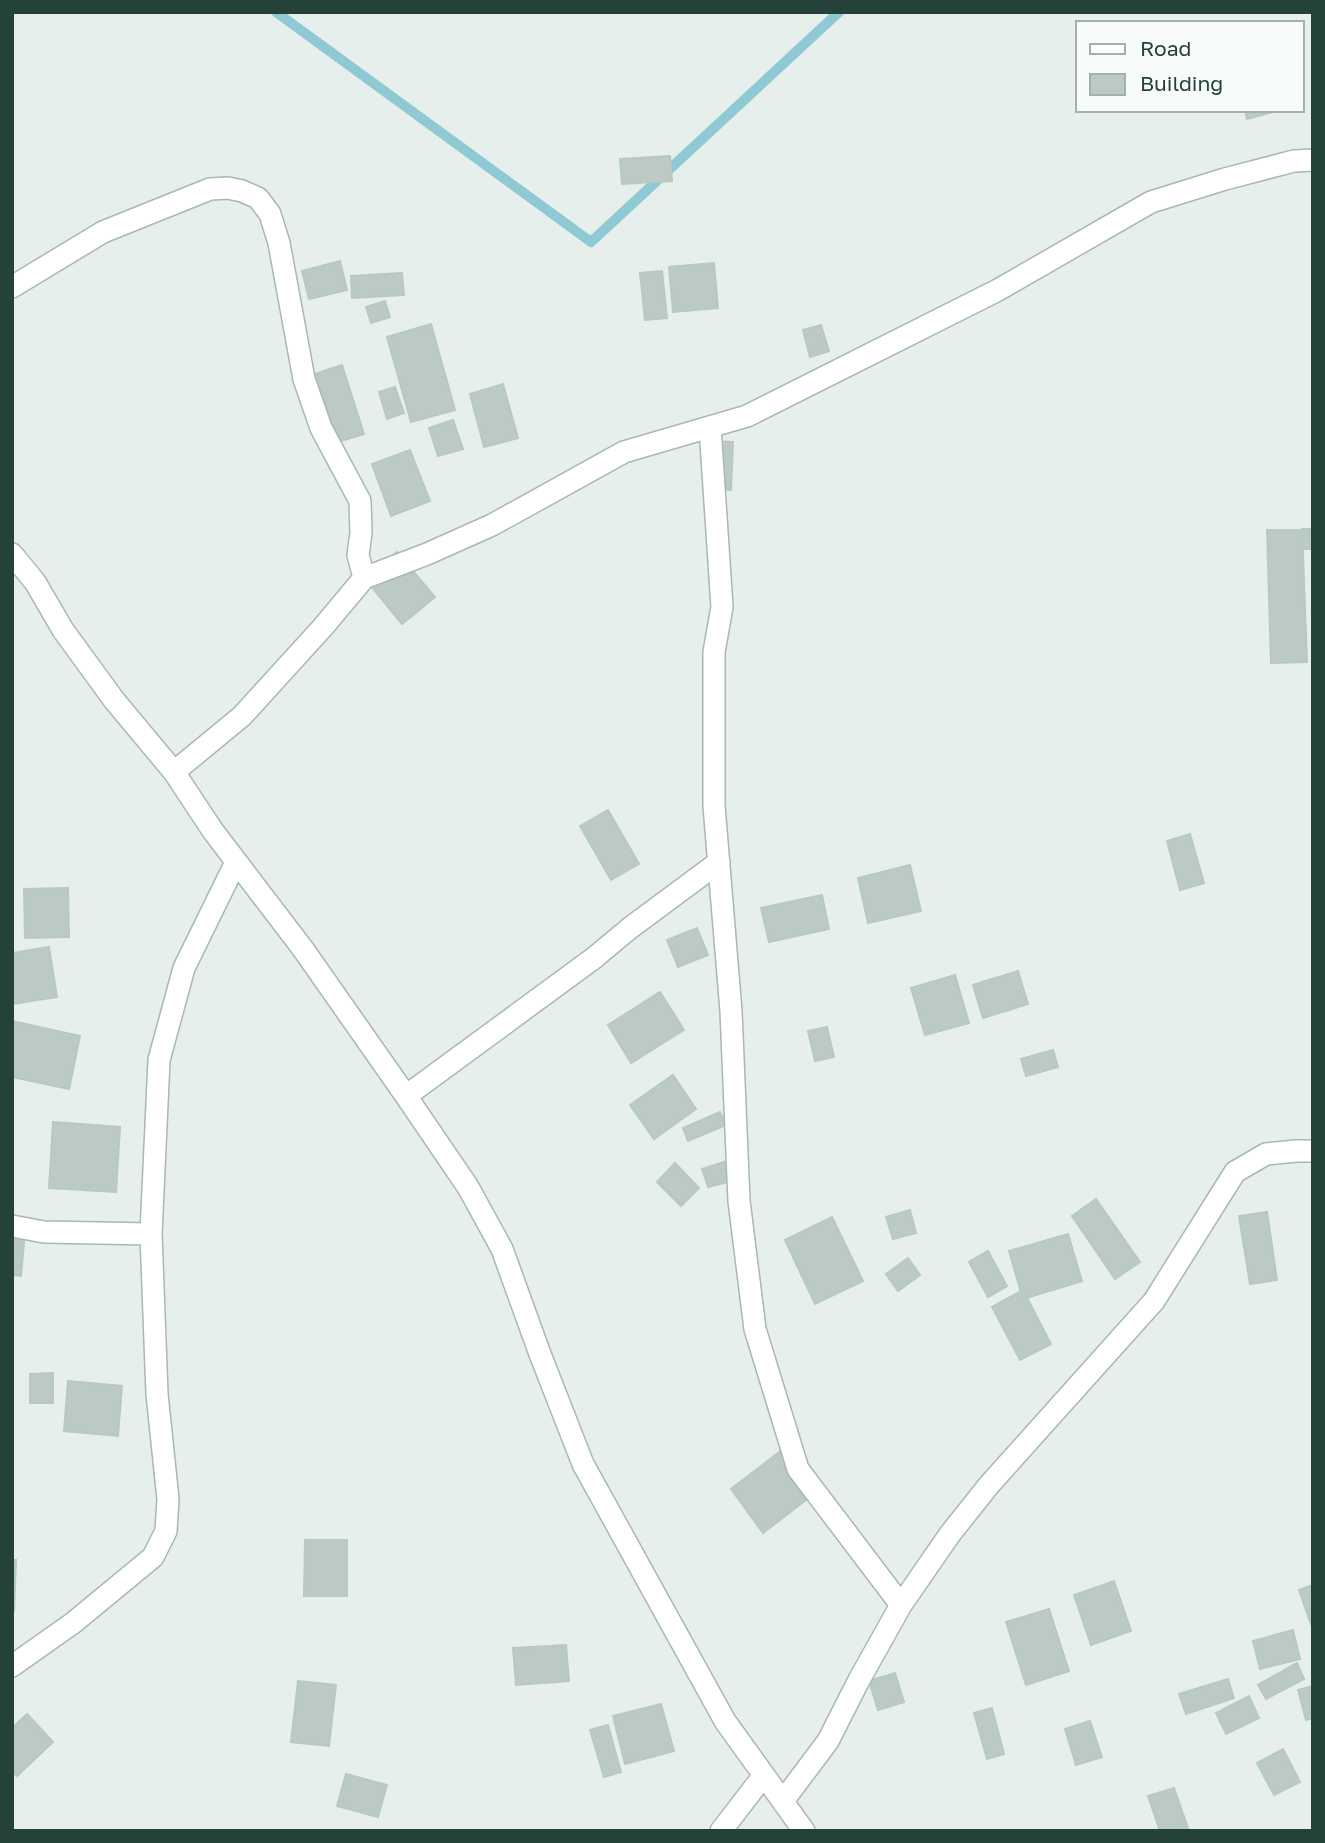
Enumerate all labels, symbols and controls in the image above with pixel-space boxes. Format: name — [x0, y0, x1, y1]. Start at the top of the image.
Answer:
legend — [1076, 21, 1304, 112]
text: Road — [1140, 35, 1191, 61]
text: Building — [1140, 70, 1223, 96]

